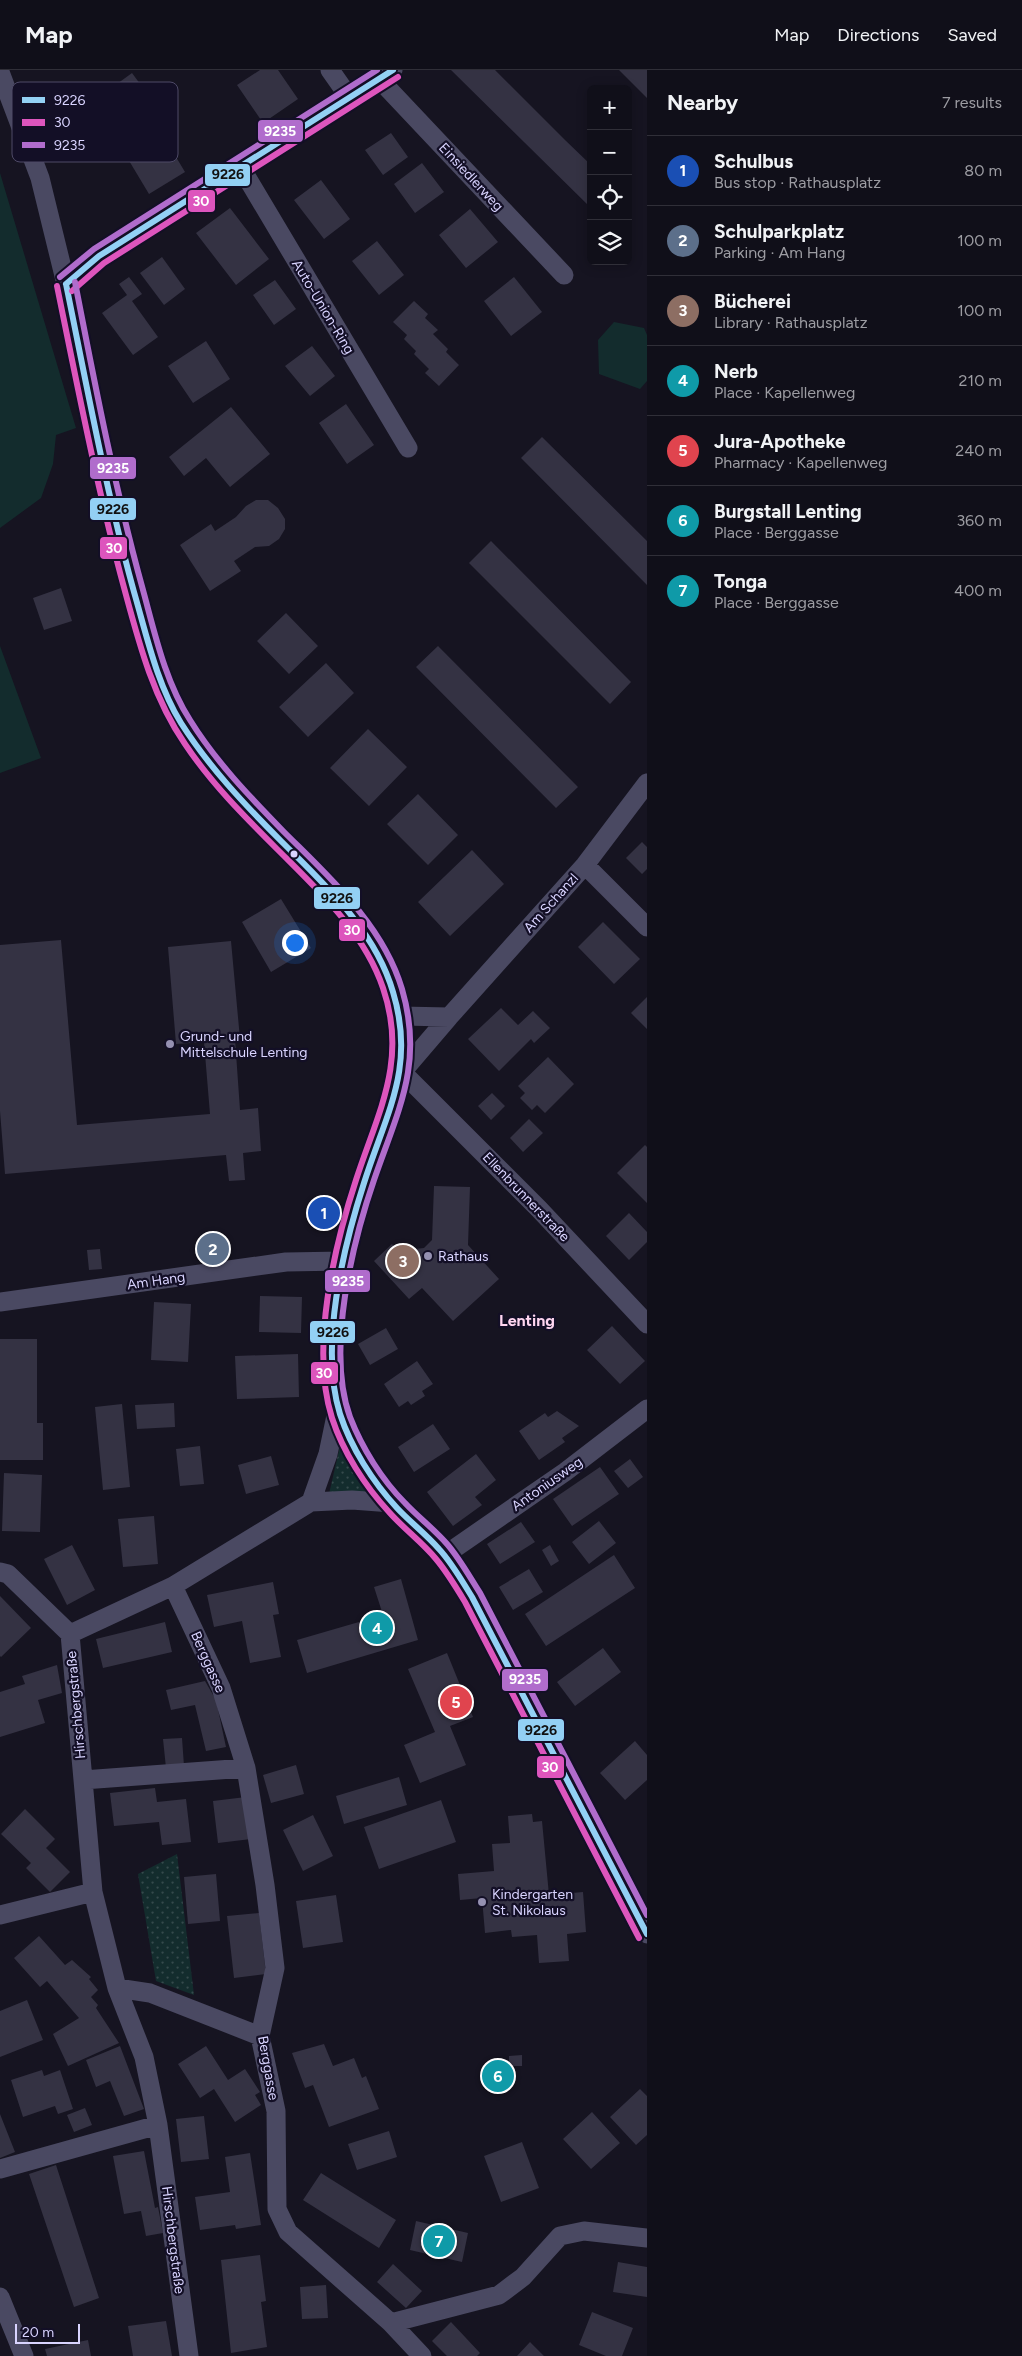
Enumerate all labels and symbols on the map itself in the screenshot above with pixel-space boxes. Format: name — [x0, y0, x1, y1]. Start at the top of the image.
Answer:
legend — [12, 82, 178, 162]
text: 9226 — [54, 92, 86, 109]
text: 30 — [54, 114, 71, 131]
line badge: 9235 — [257, 119, 304, 143]
text: 9235 — [264, 123, 296, 140]
text: 9235 — [54, 137, 85, 154]
street label: Einsiedlerweg — [435, 139, 507, 215]
line badge: 9226 — [204, 163, 251, 187]
text: 9226 — [212, 166, 244, 183]
line badge: 30 — [187, 189, 216, 213]
text: 30 — [193, 193, 209, 210]
street label: Auto-Union-Ring — [288, 257, 358, 357]
line badge: 9235 — [89, 456, 137, 480]
text: 9235 — [97, 460, 129, 477]
line badge: 9226 — [89, 497, 137, 521]
text: 9226 — [97, 501, 129, 518]
line badge: 30 — [99, 536, 128, 560]
text: 30 — [106, 540, 122, 557]
unlabelled marker — [289, 849, 299, 859]
street label: Am Schanzl — [520, 870, 582, 936]
line badge: 9226 — [313, 886, 361, 910]
text: 9226 — [321, 890, 353, 907]
line badge: 30 — [338, 918, 366, 942]
text: 30 — [344, 922, 360, 939]
your location — [282, 930, 308, 956]
place label: Grund- und Mittelschule Lenting — [180, 1028, 308, 1061]
marker: Grund- und Mittelschule Lenting — [164, 1038, 176, 1050]
street label: Ellenbrunnerstraße — [479, 1149, 573, 1246]
pin: 1 — [308, 1194, 340, 1232]
pin: 2 — [197, 1230, 229, 1268]
pin: 3 — [387, 1242, 419, 1280]
place label: Rathaus — [438, 1248, 488, 1265]
marker: Rathaus — [422, 1250, 434, 1262]
street label: Am Hang — [126, 1269, 186, 1293]
line badge: 9235 — [324, 1269, 371, 1293]
text: 9235 — [332, 1273, 364, 1290]
district label: Lenting — [499, 1311, 555, 1330]
line badge: 9226 — [309, 1320, 356, 1344]
text: 9226 — [317, 1324, 349, 1341]
line badge: 30 — [310, 1361, 339, 1385]
text: 30 — [316, 1365, 332, 1382]
street label: Antoniusweg — [508, 1453, 586, 1515]
pin: 4 — [361, 1609, 393, 1647]
street label: Berggasse — [187, 1629, 229, 1696]
street label: Hirschbergstraße — [63, 1650, 89, 1760]
line badge: 9235 — [501, 1668, 549, 1692]
text: 9235 — [509, 1671, 541, 1688]
pin: 5 — [440, 1683, 472, 1721]
line badge: 9226 — [517, 1718, 565, 1742]
text: 9226 — [525, 1722, 557, 1739]
line badge: 30 — [536, 1755, 565, 1779]
text: 30 — [542, 1759, 558, 1776]
place label: Kindergarten St. Nikolaus — [492, 1886, 573, 1919]
marker: Kindergarten St. Nikolaus — [476, 1896, 488, 1908]
street label: Berggasse — [254, 2034, 282, 2102]
pin: 6 — [482, 2057, 514, 2095]
street label: Hirschbergstraße — [158, 2185, 188, 2295]
pin: 7 — [423, 2222, 455, 2260]
scale bar — [15, 2321, 80, 2344]

